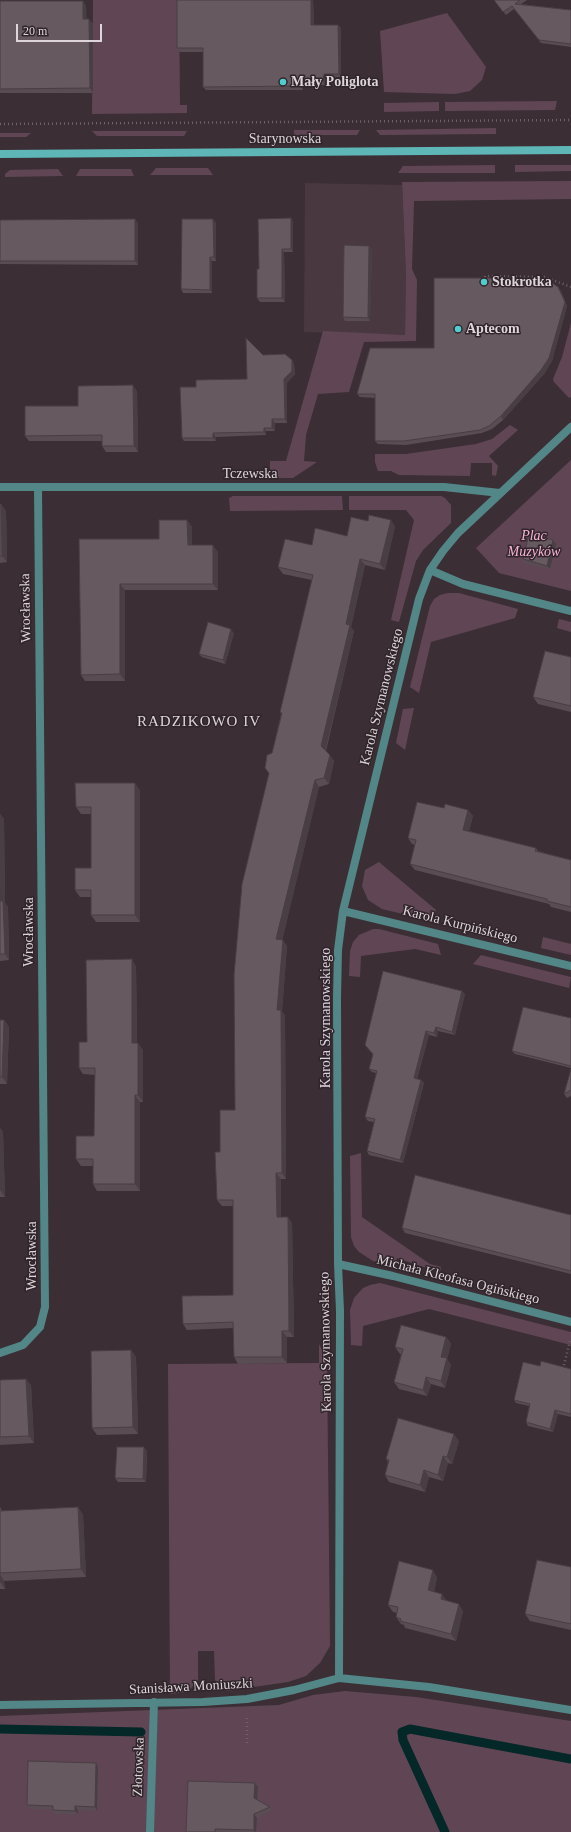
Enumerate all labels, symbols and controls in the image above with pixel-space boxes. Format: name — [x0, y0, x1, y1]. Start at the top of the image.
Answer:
scale bar — [18, 16, 104, 42]
text: 20 m — [23, 24, 47, 38]
place label: Mały Poliglota — [291, 74, 378, 90]
marker: Mały Poliglota — [278, 77, 288, 87]
street label: Starynowska — [249, 131, 321, 147]
place label: Stokrotka — [492, 274, 552, 290]
marker: Stokrotka — [479, 277, 489, 287]
place label: Aptecom — [466, 321, 520, 337]
marker: Aptecom — [453, 324, 463, 334]
street label: Tczewska — [223, 466, 277, 482]
park label: Plac Muzyków — [508, 528, 560, 560]
street label: Wrocławska — [17, 573, 35, 643]
street label: Karola Szymanowskiego — [357, 627, 407, 767]
district label: RADZIKOWO IV — [137, 713, 261, 731]
street label: Wrocławska — [21, 897, 37, 967]
street label: Karola Kurpińskiego — [401, 903, 519, 947]
street label: Karola Szymanowskiego — [318, 948, 334, 1088]
street label: Wrocławska — [24, 1221, 40, 1291]
street label: Michała Kleofasa Ogińskiego — [375, 1252, 541, 1308]
street label: Karola Szymanowskiego — [316, 1272, 336, 1412]
street label: Stanisława Moniuszki — [129, 1675, 253, 1699]
street label: Złotowska — [130, 1737, 148, 1797]

